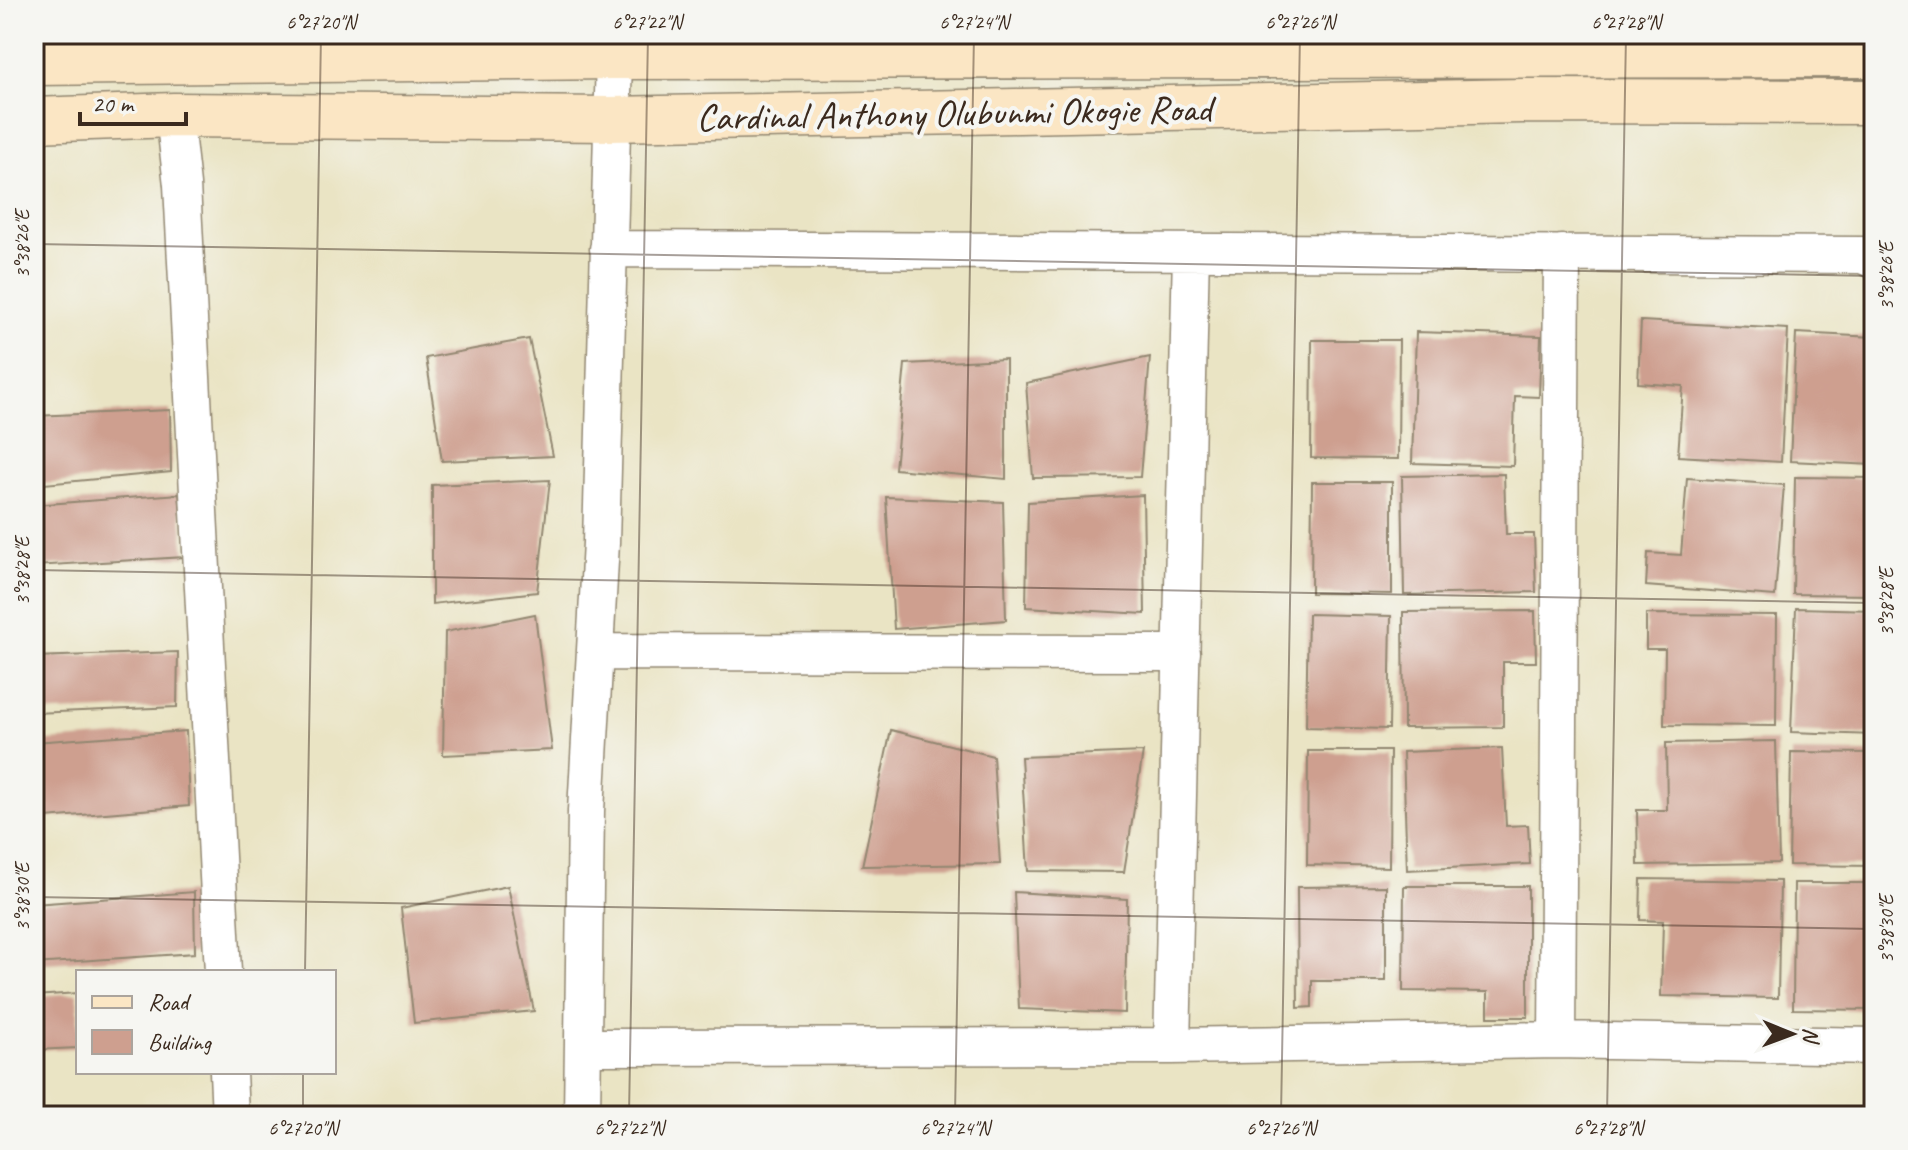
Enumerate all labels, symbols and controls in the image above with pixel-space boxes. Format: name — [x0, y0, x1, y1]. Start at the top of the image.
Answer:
text: 6°27'20"N — [286, 10, 359, 35]
text: 6°27'22"N — [612, 10, 685, 35]
text: 6°27'24"N — [939, 10, 1012, 35]
text: 6°27'26"N — [1265, 10, 1338, 35]
text: 6°27'28"N — [1591, 10, 1664, 35]
scale bar — [80, 76, 186, 126]
street label: Cardinal Anthony Olubunmi Okogie Road — [696, 85, 1218, 141]
text: 20 m — [92, 89, 135, 119]
text: 3°38'26"E — [10, 207, 35, 278]
text: 3°38'26"E — [1874, 239, 1899, 310]
text: 3°38'28"E — [10, 534, 35, 605]
text: 3°38'28"E — [1874, 565, 1899, 636]
text: 3°38'30"E — [10, 860, 35, 931]
text: 3°38'30"E — [1874, 892, 1899, 963]
legend — [76, 970, 336, 1074]
text: Road — [148, 987, 192, 1017]
north arrow — [1752, 994, 1832, 1074]
text: Building — [148, 1027, 213, 1057]
text: N — [1797, 1027, 1825, 1045]
text: 6°27'20"N — [268, 1116, 341, 1141]
text: 6°27'22"N — [594, 1116, 667, 1141]
text: 6°27'24"N — [920, 1116, 993, 1141]
text: 6°27'26"N — [1246, 1116, 1319, 1141]
text: 6°27'28"N — [1573, 1116, 1646, 1141]

